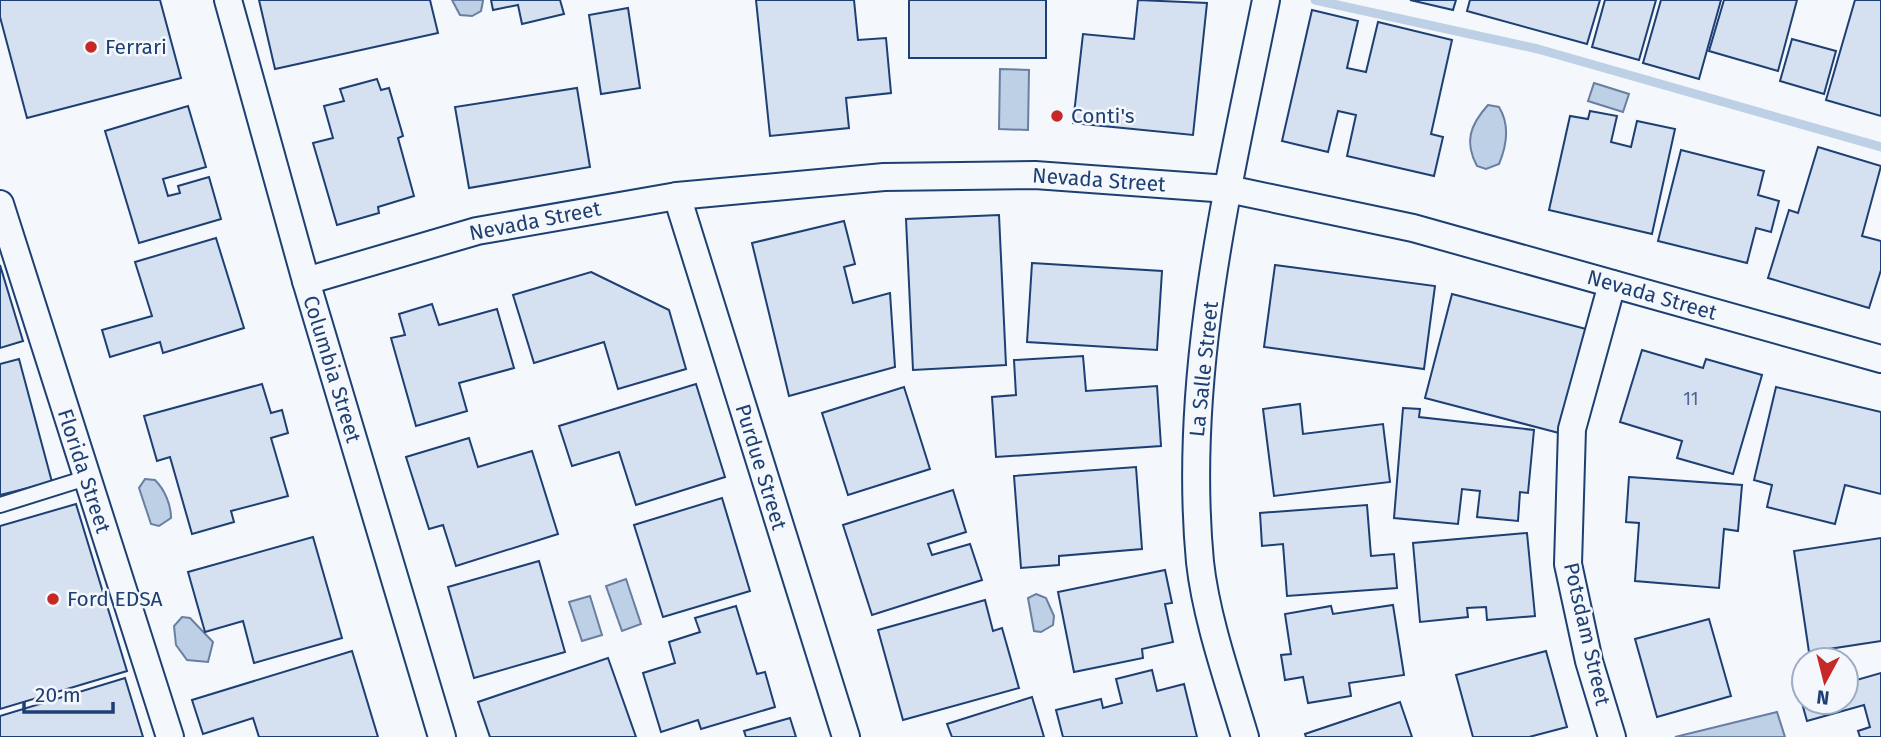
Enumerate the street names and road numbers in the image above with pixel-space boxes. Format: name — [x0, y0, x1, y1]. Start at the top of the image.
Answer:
street label: Nevada Street — [1031, 162, 1167, 198]
street label: Nevada Street — [467, 195, 603, 247]
street label: Nevada Street — [1584, 264, 1720, 326]
street label: Columbia Street — [297, 292, 367, 446]
street label: La Salle Street — [1184, 300, 1224, 438]
street label: Purdue Street — [730, 401, 793, 533]
street label: Florida Street — [52, 406, 116, 537]
street label: Potsdam Street — [1558, 560, 1616, 708]

